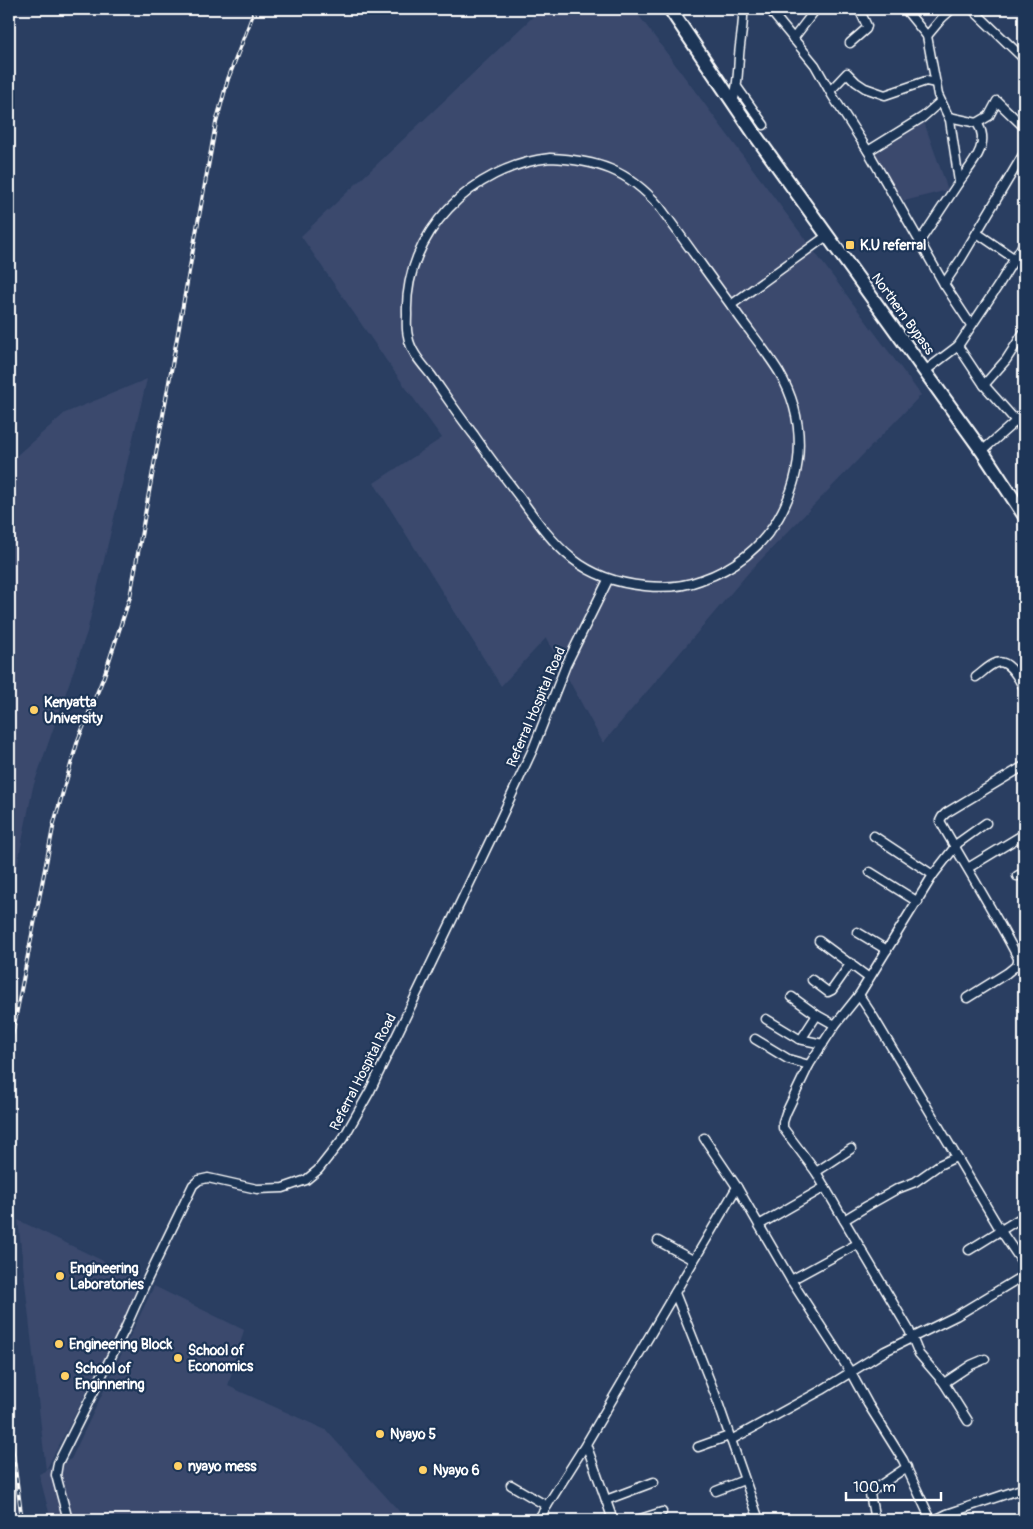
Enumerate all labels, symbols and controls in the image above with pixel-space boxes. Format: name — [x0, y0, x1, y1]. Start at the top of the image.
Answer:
place label: K.U referral — [860, 237, 926, 254]
marker: K.U referral — [844, 239, 856, 251]
street label: Northern Bypass — [868, 270, 939, 359]
street label: Referral Hospital Road — [503, 644, 569, 770]
place label: Kenyatta University — [44, 694, 103, 727]
marker: Kenyatta University — [28, 704, 40, 716]
street label: Referral Hospital Road — [326, 1011, 400, 1133]
place label: Engineering Laboratories — [70, 1260, 144, 1293]
marker: Engineering Laboratories — [54, 1270, 66, 1282]
place label: Engineering Block — [69, 1336, 173, 1353]
marker: Engineering Block — [53, 1338, 65, 1350]
place label: School of Economics — [188, 1342, 254, 1375]
marker: School of Economics — [172, 1352, 184, 1364]
place label: School of Enginnering — [75, 1360, 145, 1393]
marker: School of Enginnering — [59, 1370, 71, 1382]
place label: Nyayo 5 — [390, 1426, 436, 1443]
marker: Nyayo 5 — [374, 1428, 386, 1440]
place label: nyayo mess — [188, 1458, 257, 1475]
marker: nyayo mess — [172, 1460, 184, 1472]
place label: Nyayo 6 — [433, 1462, 480, 1479]
marker: Nyayo 6 — [417, 1464, 429, 1476]
scale bar — [846, 1469, 940, 1501]
text: 100 m — [853, 1478, 896, 1497]

